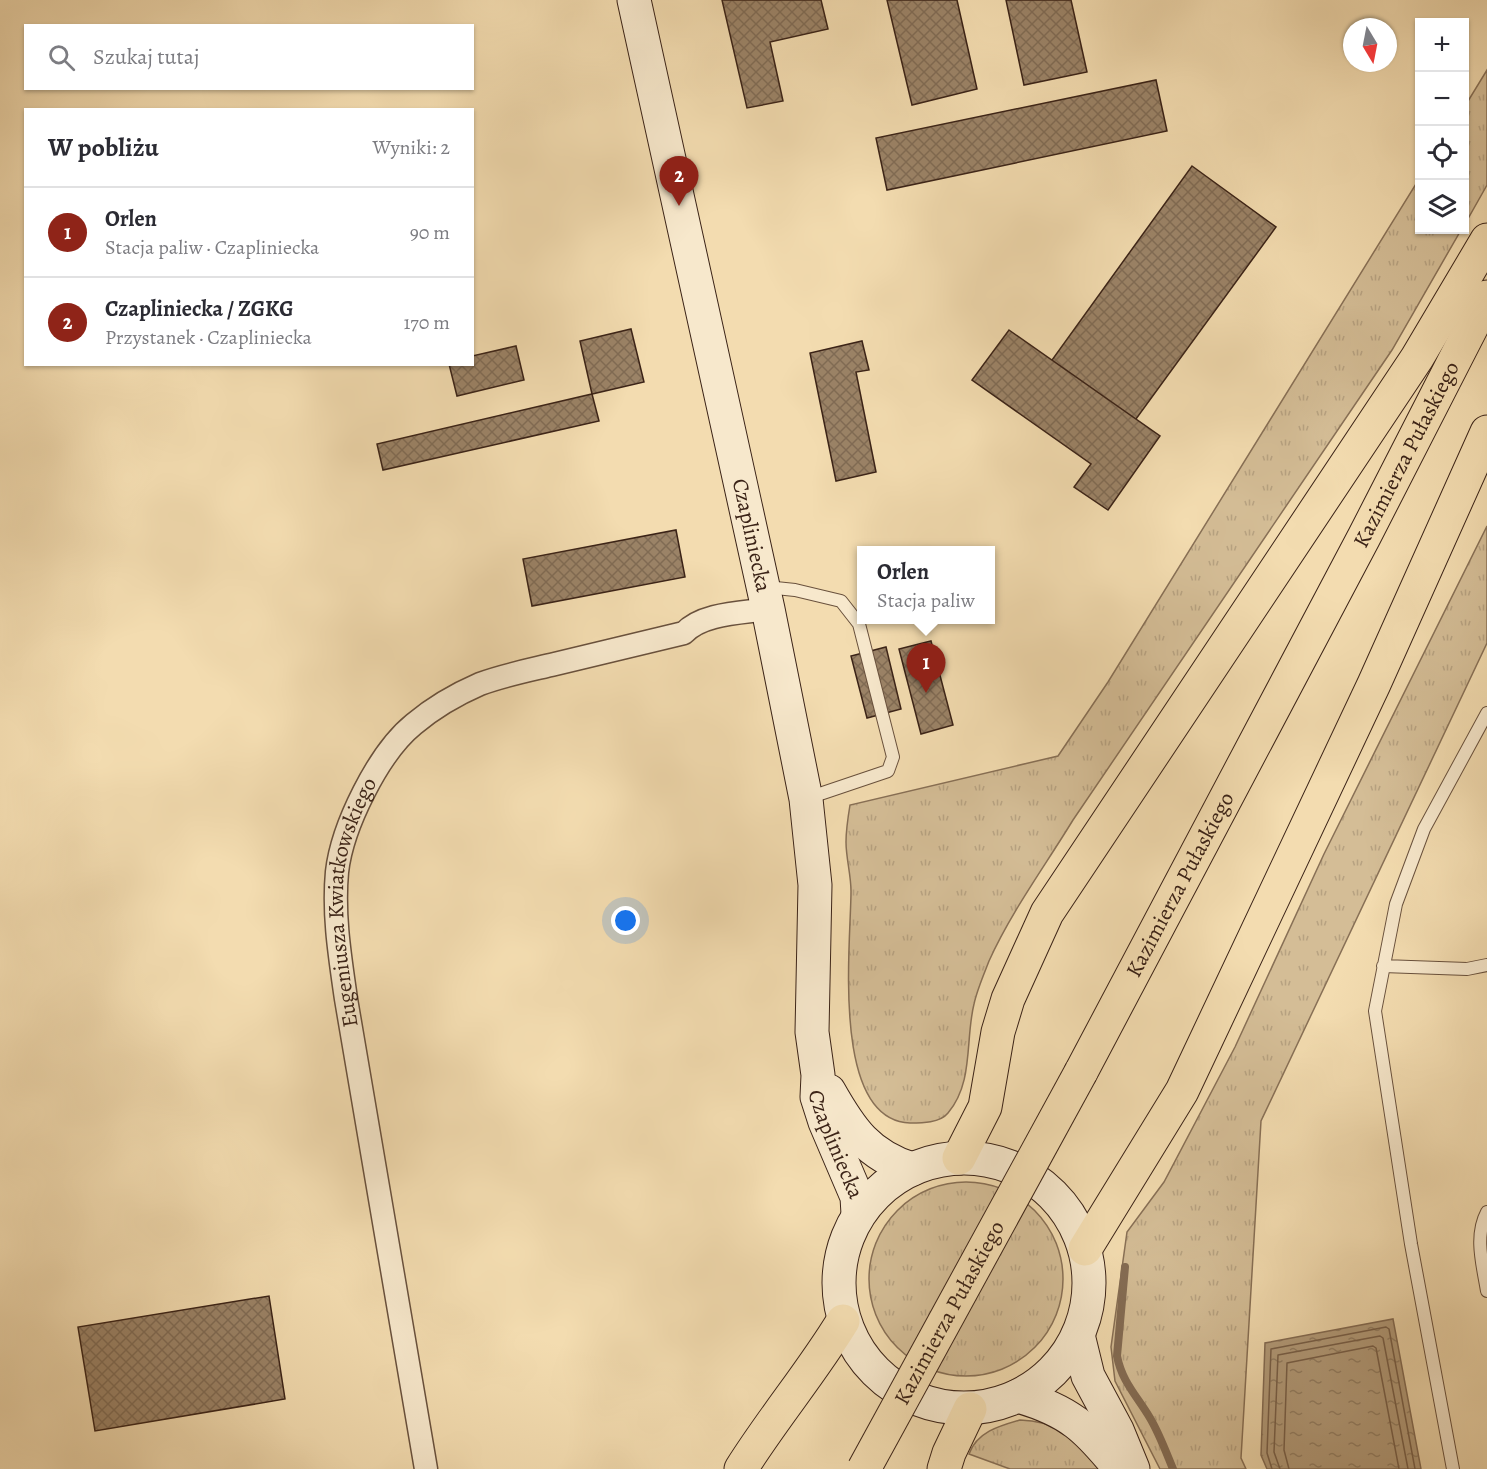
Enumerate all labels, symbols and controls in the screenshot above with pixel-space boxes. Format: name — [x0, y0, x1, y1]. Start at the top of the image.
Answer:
north arrow — [1343, 18, 1397, 72]
map controls — [1415, 18, 1469, 234]
button: + — [1415, 18, 1469, 72]
search box — [24, 24, 474, 90]
icon: search — [45, 41, 78, 74]
text: Szukaj tutaj — [93, 42, 199, 72]
button: − — [1415, 72, 1469, 126]
button: locate — [1415, 126, 1469, 180]
text: W pobliżu — [48, 130, 159, 165]
text: Wyniki: 2 — [373, 134, 450, 161]
pin: 2 — [660, 156, 698, 206]
button: layers — [1415, 180, 1469, 234]
text: Orlen — [105, 204, 157, 234]
text: 1 — [64, 219, 71, 246]
text: 90 m — [410, 219, 450, 246]
text: Stacja paliw · Czapliniecka — [105, 234, 319, 261]
text: Czapliniecka / ZGKG — [105, 294, 294, 324]
text: 2 — [63, 309, 72, 336]
text: 170 m — [404, 309, 450, 336]
text: Przystanek · Czapliniecka — [105, 324, 312, 351]
street label: Kazimierza Pułaskiego — [1346, 356, 1467, 553]
street label: Czapliniecka — [725, 476, 779, 595]
popup — [857, 546, 995, 624]
text: Orlen — [877, 557, 929, 587]
text: Stacja paliw — [877, 587, 975, 614]
pin: 1 — [906, 644, 946, 693]
street label: Eugeniusza Kwiatkowskiego — [321, 772, 384, 1030]
street label: Kazimierza Pułaskiego — [1119, 787, 1241, 983]
your location — [611, 906, 640, 935]
street label: Czapliniecka — [802, 1089, 871, 1204]
street label: Kazimierza Pułaskiego — [887, 1215, 1012, 1410]

